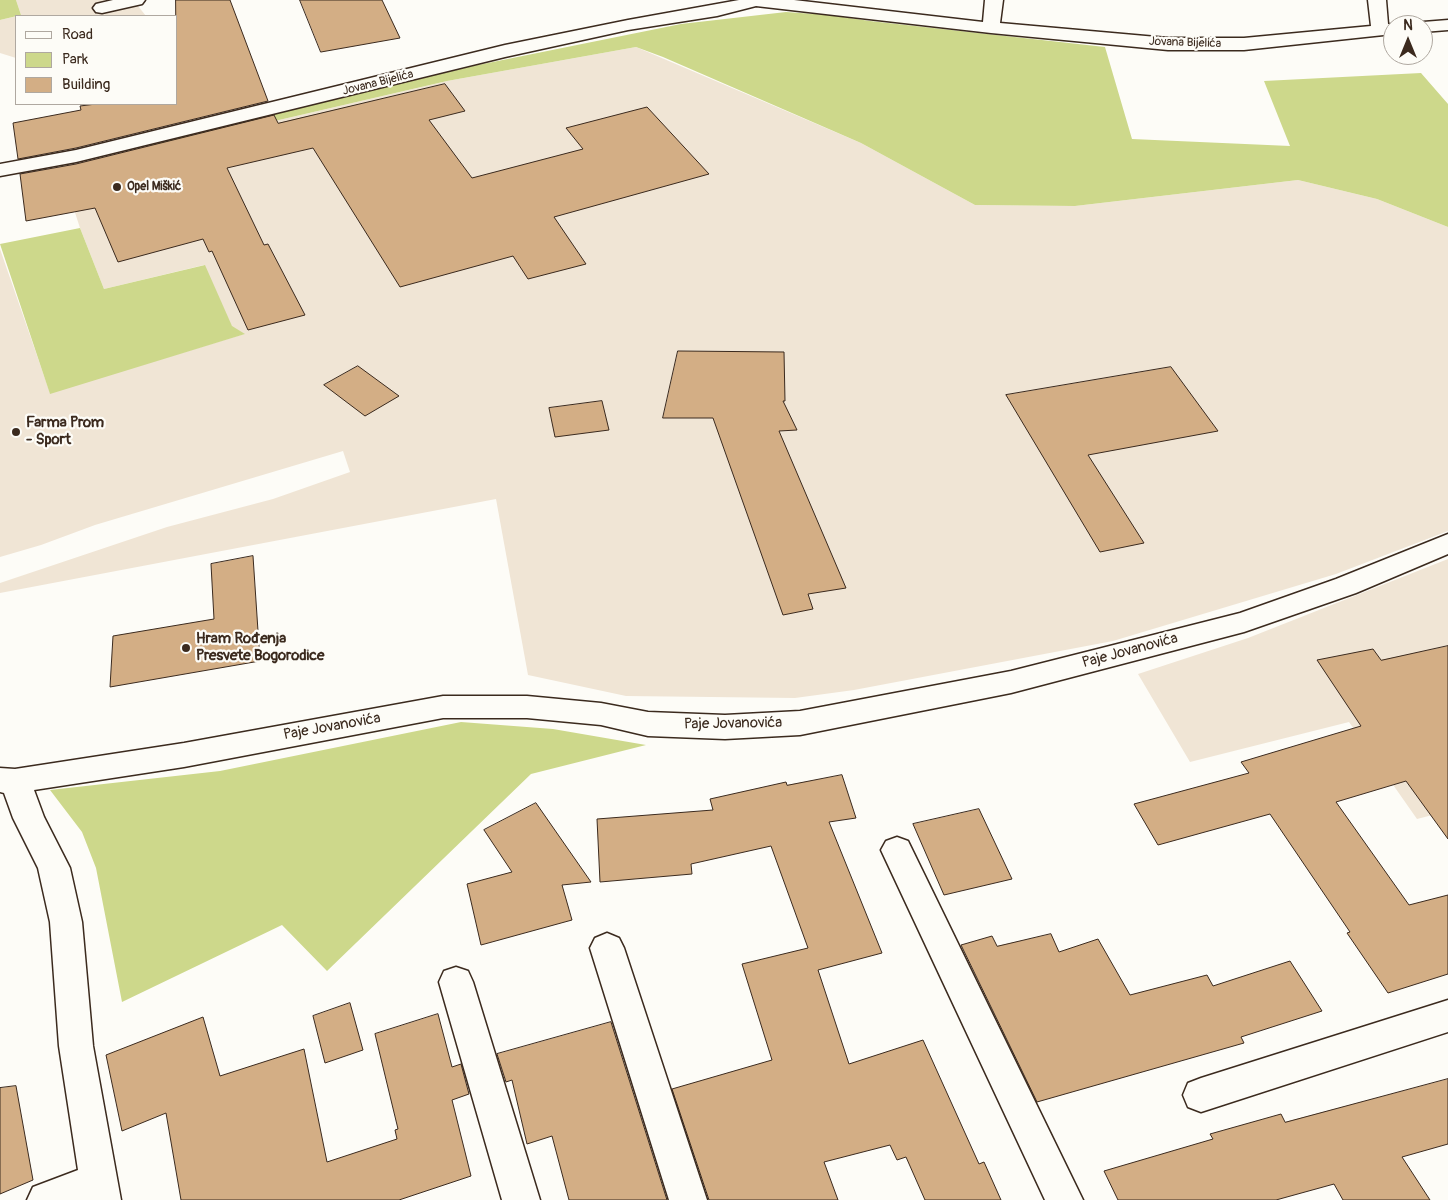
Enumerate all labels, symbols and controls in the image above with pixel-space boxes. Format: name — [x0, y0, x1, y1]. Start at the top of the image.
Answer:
legend — [15, 15, 178, 105]
north arrow — [1383, 15, 1433, 65]
text: N — [1403, 17, 1413, 34]
text: Road — [62, 25, 93, 44]
street label: Jovana Bijelića — [1149, 35, 1221, 51]
text: Park — [62, 50, 88, 69]
street label: Jovana Bijelića — [341, 67, 415, 99]
text: Building — [62, 75, 110, 94]
place label: Opel Miškić — [127, 180, 181, 194]
marker: Opel Miškić — [111, 181, 123, 193]
place label: Farma Prom - Sport — [26, 414, 104, 449]
marker: Farma Prom - Sport — [10, 426, 22, 438]
place label: Hram Rođenja Presvete Bogorodice — [196, 630, 324, 665]
street label: Paje Jovanovića — [1080, 630, 1180, 672]
marker: Hram Rođenja Presvete Bogorodice — [180, 642, 192, 654]
street label: Paje Jovanovića — [282, 710, 382, 744]
street label: Paje Jovanovića — [684, 714, 782, 734]

